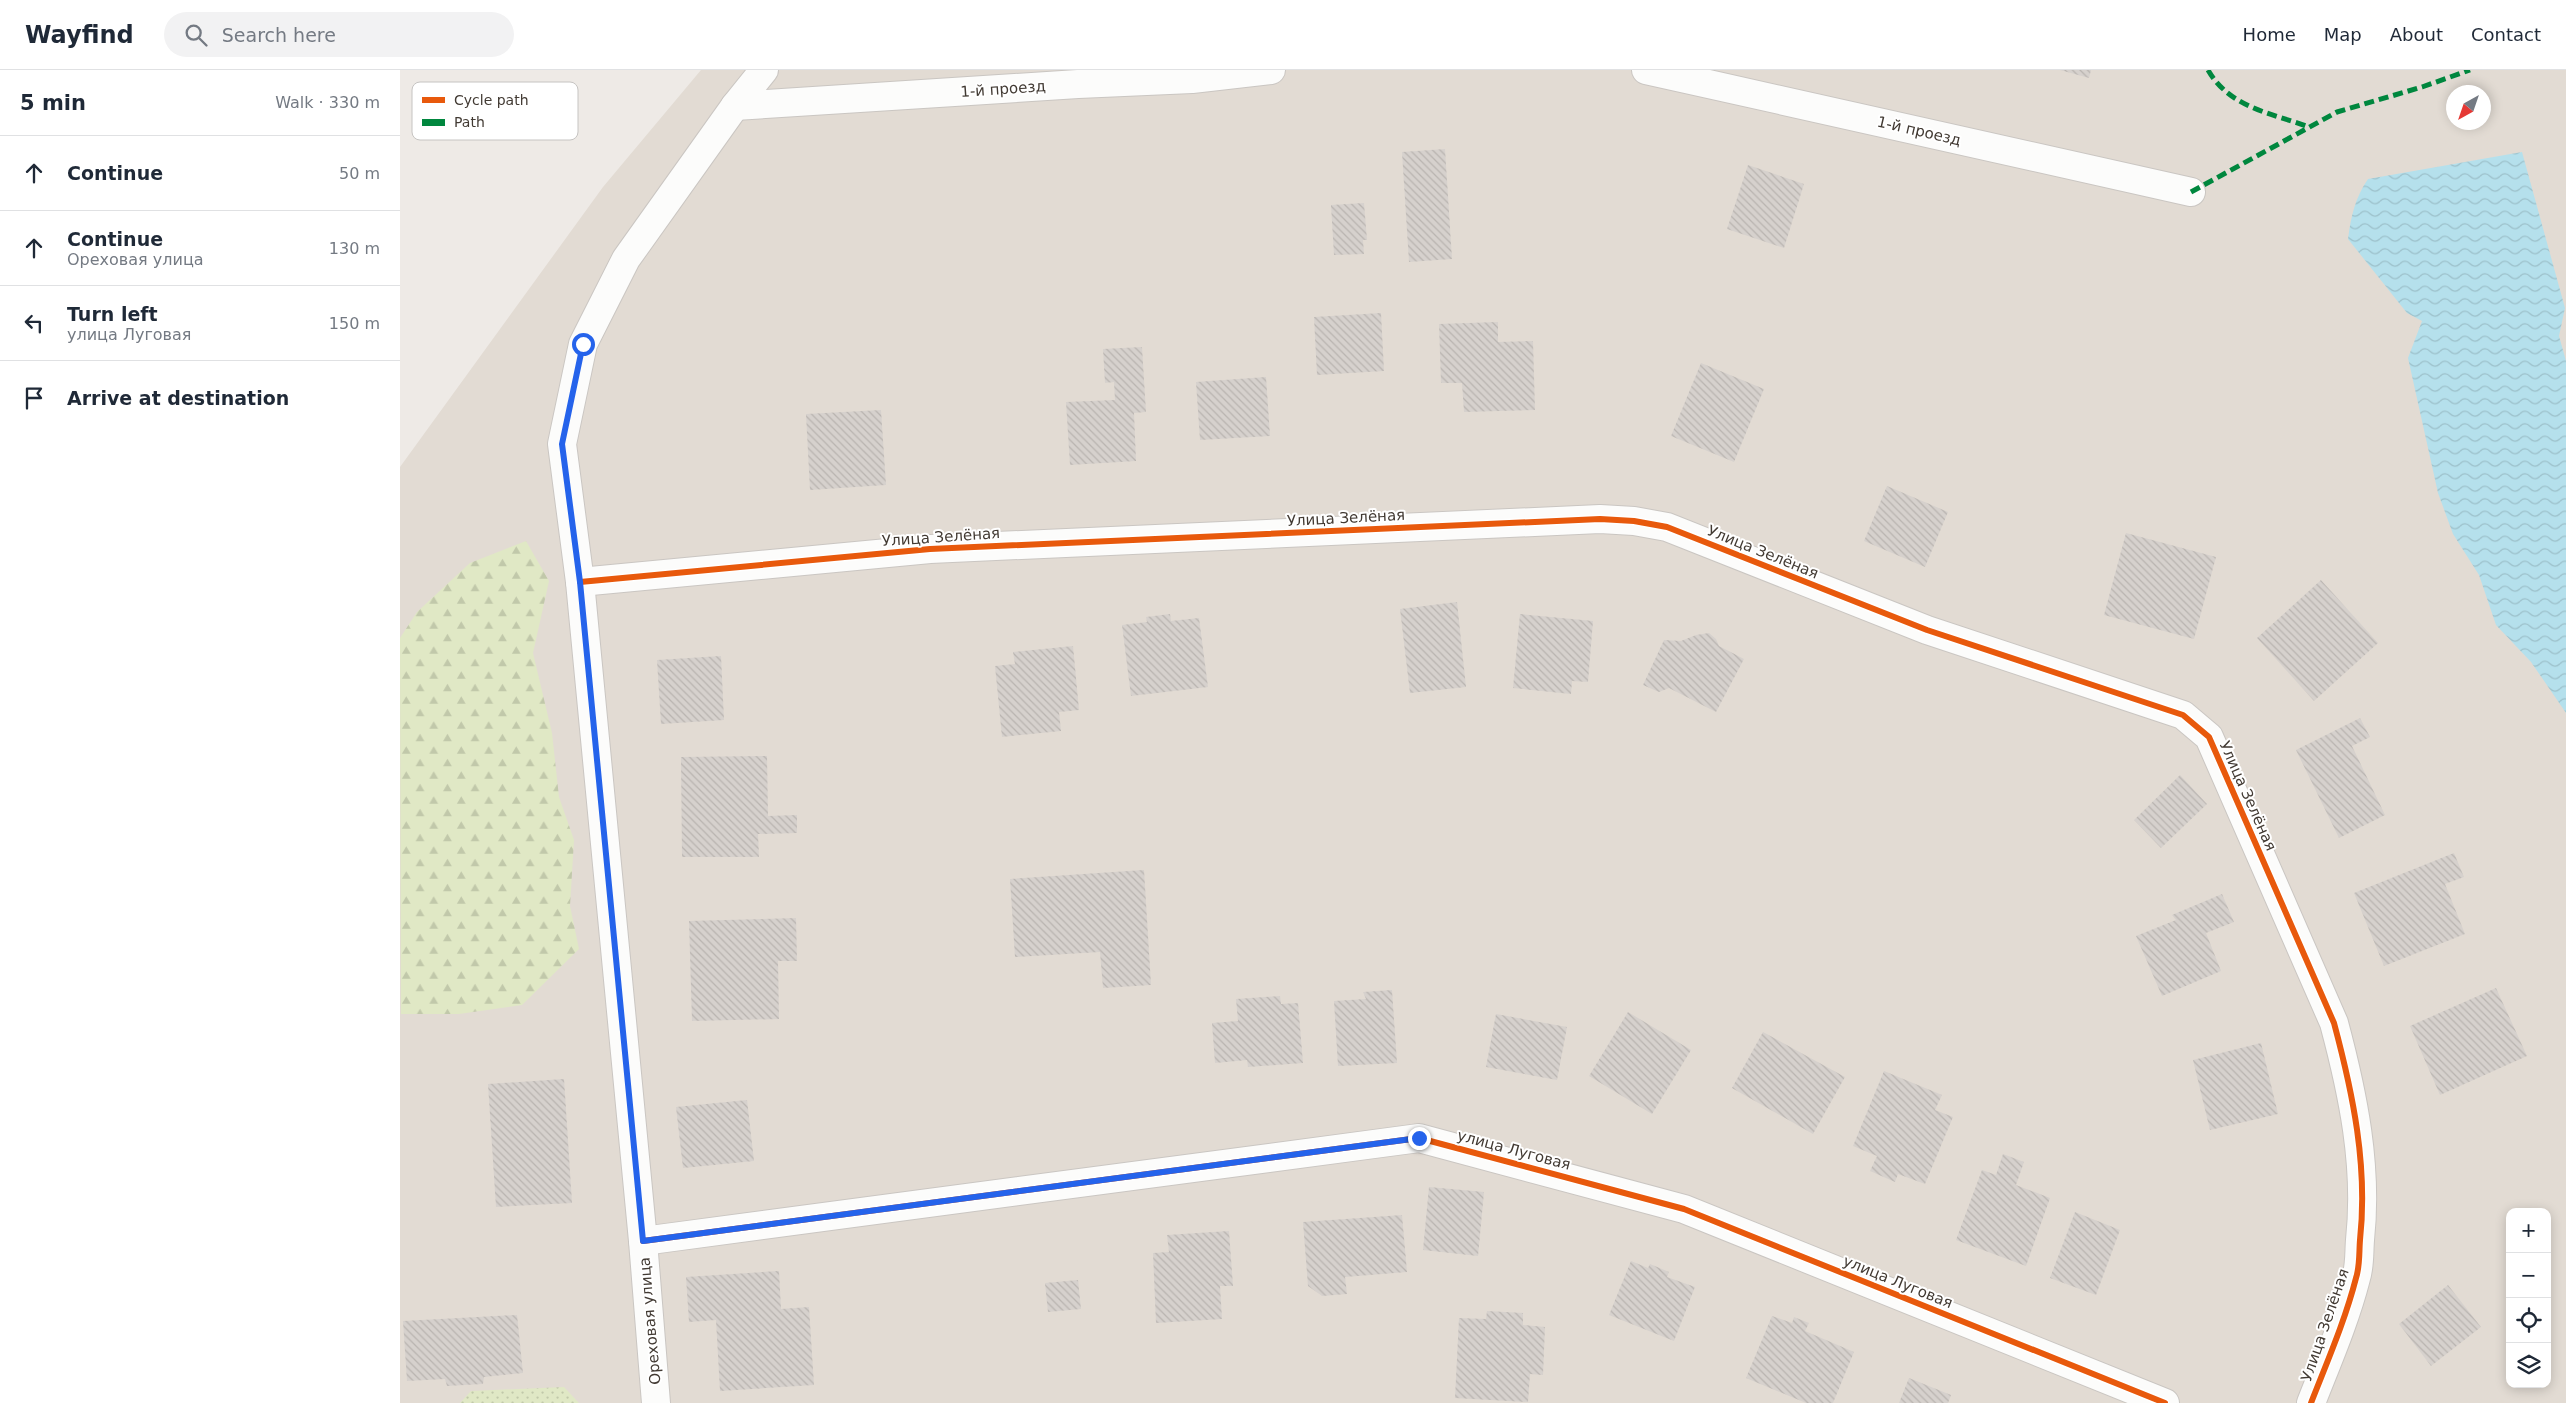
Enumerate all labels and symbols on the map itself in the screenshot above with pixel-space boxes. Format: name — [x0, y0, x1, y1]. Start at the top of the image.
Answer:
street label: 1-й проезд — [960, 77, 1046, 101]
legend — [412, 82, 578, 140]
north arrow — [2446, 85, 2491, 130]
text: Cycle path — [454, 92, 529, 108]
street label: 1-й проезд — [1875, 113, 1963, 149]
text: Path — [454, 114, 485, 130]
route start — [572, 333, 595, 356]
street label: Улица Зелёная — [1286, 506, 1406, 530]
street label: Улица Зелёная — [1705, 521, 1821, 583]
street label: Улица Зелёная — [881, 524, 1001, 550]
street label: Улица Зелёная — [2216, 738, 2280, 854]
street label: улица Луговая — [1455, 1126, 1573, 1174]
route end — [1408, 1127, 1431, 1150]
street label: улица Луговая — [1841, 1252, 1955, 1312]
street label: Ореховая улица — [635, 1256, 665, 1386]
street label: Улица Зелёная — [2297, 1266, 2353, 1384]

